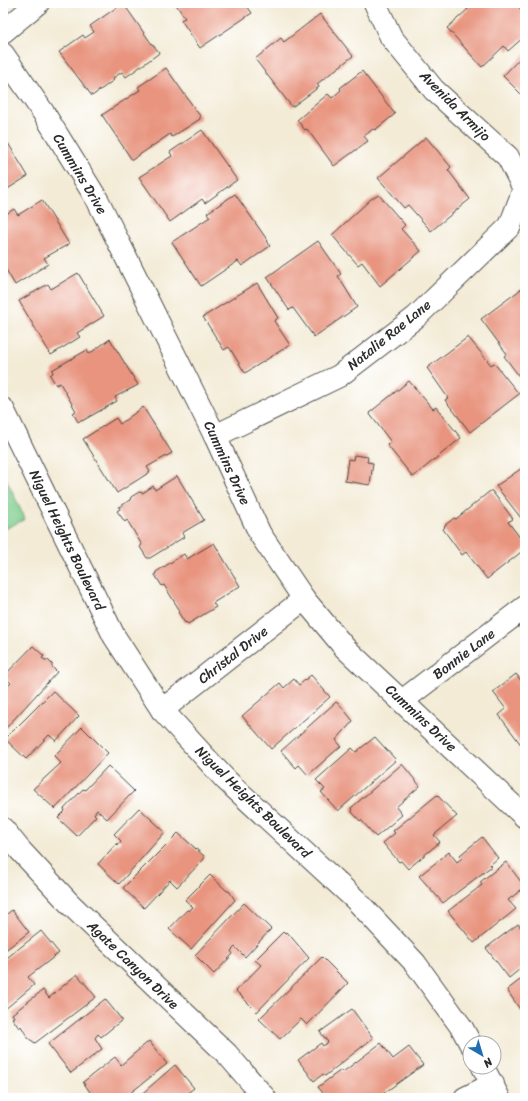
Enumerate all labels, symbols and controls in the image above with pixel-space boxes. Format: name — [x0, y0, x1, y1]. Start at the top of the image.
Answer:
street label: Avenida Armijo — [413, 64, 497, 148]
street label: Cummins Drive — [46, 129, 114, 219]
street label: Natalie Rae Lane — [341, 293, 437, 377]
street label: Cummins Drive — [196, 416, 258, 510]
street label: Niguel Heights Boulevard — [22, 465, 113, 616]
street label: Christal Drive — [192, 619, 274, 691]
street label: Bonnie Lane — [427, 622, 501, 686]
street label: Cummins Drive — [379, 678, 463, 758]
street label: Niguel Heights Boulevard — [189, 739, 318, 866]
street label: Agate Canyon Drive — [80, 913, 185, 1016]
north arrow — [462, 1035, 502, 1075]
text: N — [479, 1052, 497, 1073]

